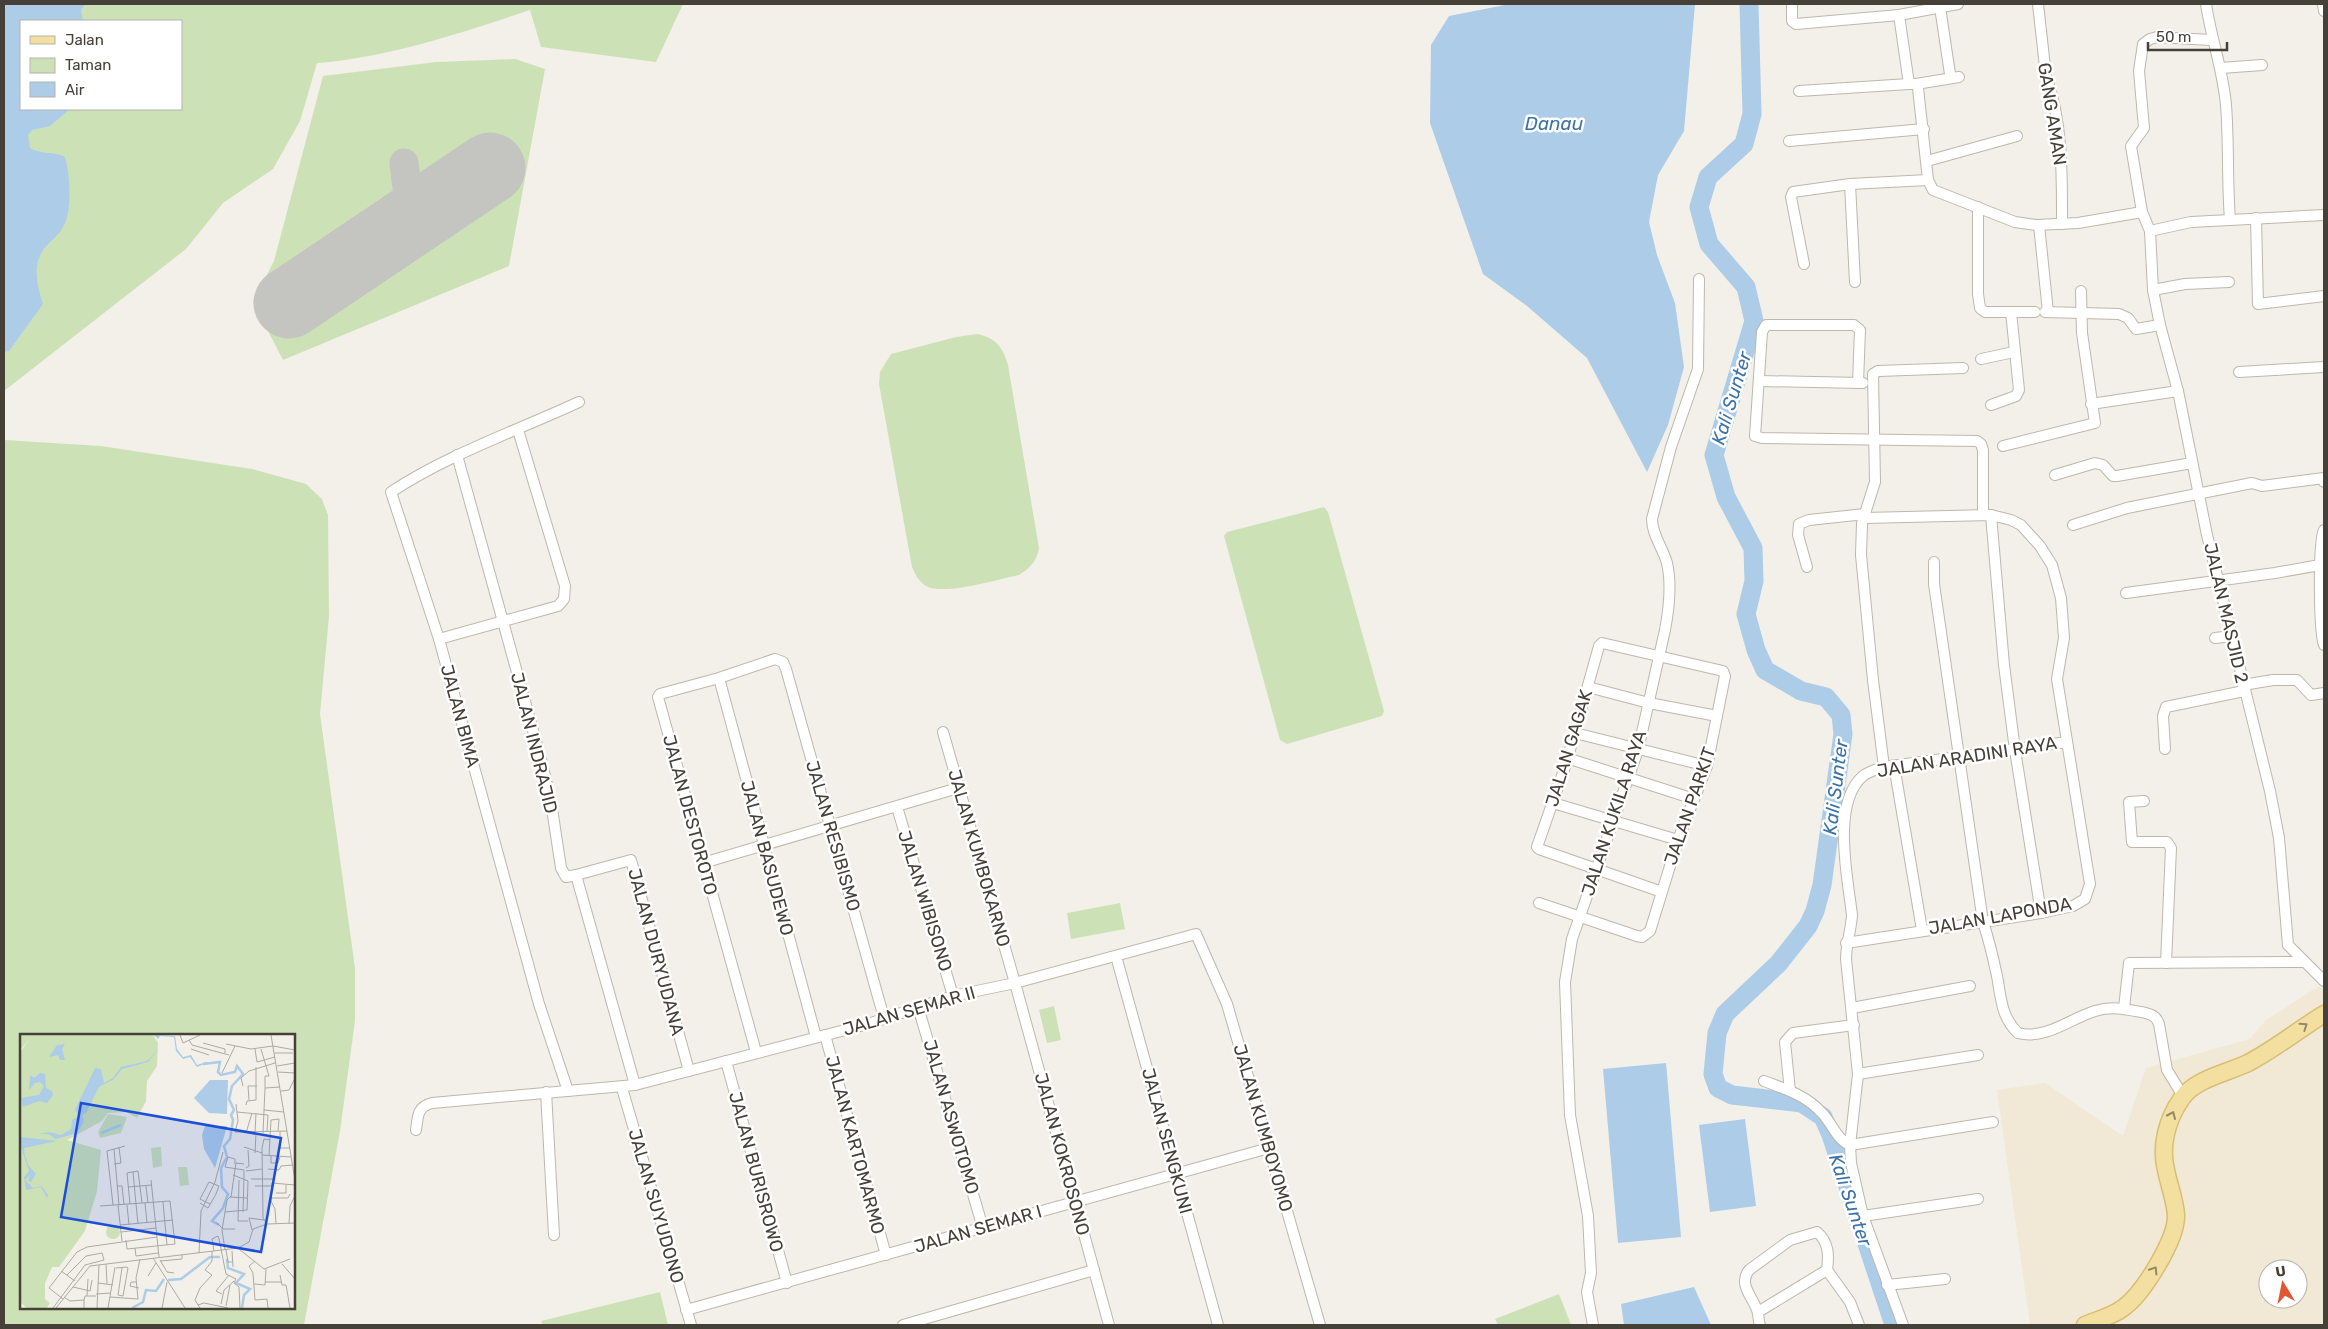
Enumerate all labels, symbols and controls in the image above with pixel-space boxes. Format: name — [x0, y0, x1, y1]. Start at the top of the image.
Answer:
legend — [20, 20, 182, 110]
scale bar — [2148, 20, 2227, 52]
text: 50 m — [2156, 28, 2191, 46]
text: Jalan — [65, 31, 104, 49]
text: Taman — [65, 56, 111, 74]
street label: GANG AMAN — [2033, 61, 2071, 167]
text: Air — [65, 81, 85, 99]
water label: Danau — [1525, 112, 1583, 135]
water label: Kali Sunter — [1706, 348, 1757, 447]
street label: JALAN MASJID 2 — [2199, 541, 2253, 685]
street label: JALAN BIMA — [436, 662, 484, 770]
street label: JALAN INDRAJID — [506, 670, 562, 816]
street label: JALAN GAGAK — [1541, 687, 1597, 809]
street label: JALAN KUKILA RAYA — [1577, 728, 1651, 898]
street label: JALAN DESTOROTO — [658, 732, 722, 898]
street label: JALAN ARADINI RAYA — [1875, 732, 2059, 782]
water label: Kali Sunter — [1818, 737, 1853, 836]
street label: JALAN PARKIT — [1660, 744, 1720, 868]
street label: JALAN RESIBISMO — [801, 758, 865, 914]
street label: JALAN KUMBOKARNO — [943, 767, 1015, 949]
street label: JALAN BASUDEWO — [736, 778, 798, 938]
street label: JALAN WIBISONO — [893, 828, 957, 974]
street label: JALAN DURYUDANA — [623, 866, 689, 1038]
street label: JALAN LAPONDA — [1927, 893, 2073, 939]
street label: JALAN SEMAR II — [840, 982, 978, 1040]
one-way arrow — [2299, 1023, 2308, 1032]
inset map — [20, 1034, 295, 1309]
street label: JALAN ASWOTOMO — [918, 1037, 984, 1197]
street label: JALAN KUMBOYOMO — [1229, 1042, 1297, 1214]
street label: JALAN KARTOMARMO — [821, 1053, 889, 1237]
street label: JALAN SENGKUNI — [1137, 1066, 1197, 1216]
street label: JALAN KOKROSONO — [1030, 1070, 1094, 1238]
street label: JALAN BURISROWO — [724, 1089, 788, 1255]
one-way arrow — [2166, 1111, 2177, 1120]
street label: JALAN SUYUDONO — [623, 1126, 689, 1286]
water label: Kali Sunter — [1824, 1151, 1877, 1250]
street label: JALAN SEMAR I — [912, 1200, 1044, 1258]
north arrow — [2258, 1259, 2308, 1309]
text: U — [2274, 1262, 2287, 1281]
one-way arrow — [2148, 1266, 2157, 1275]

